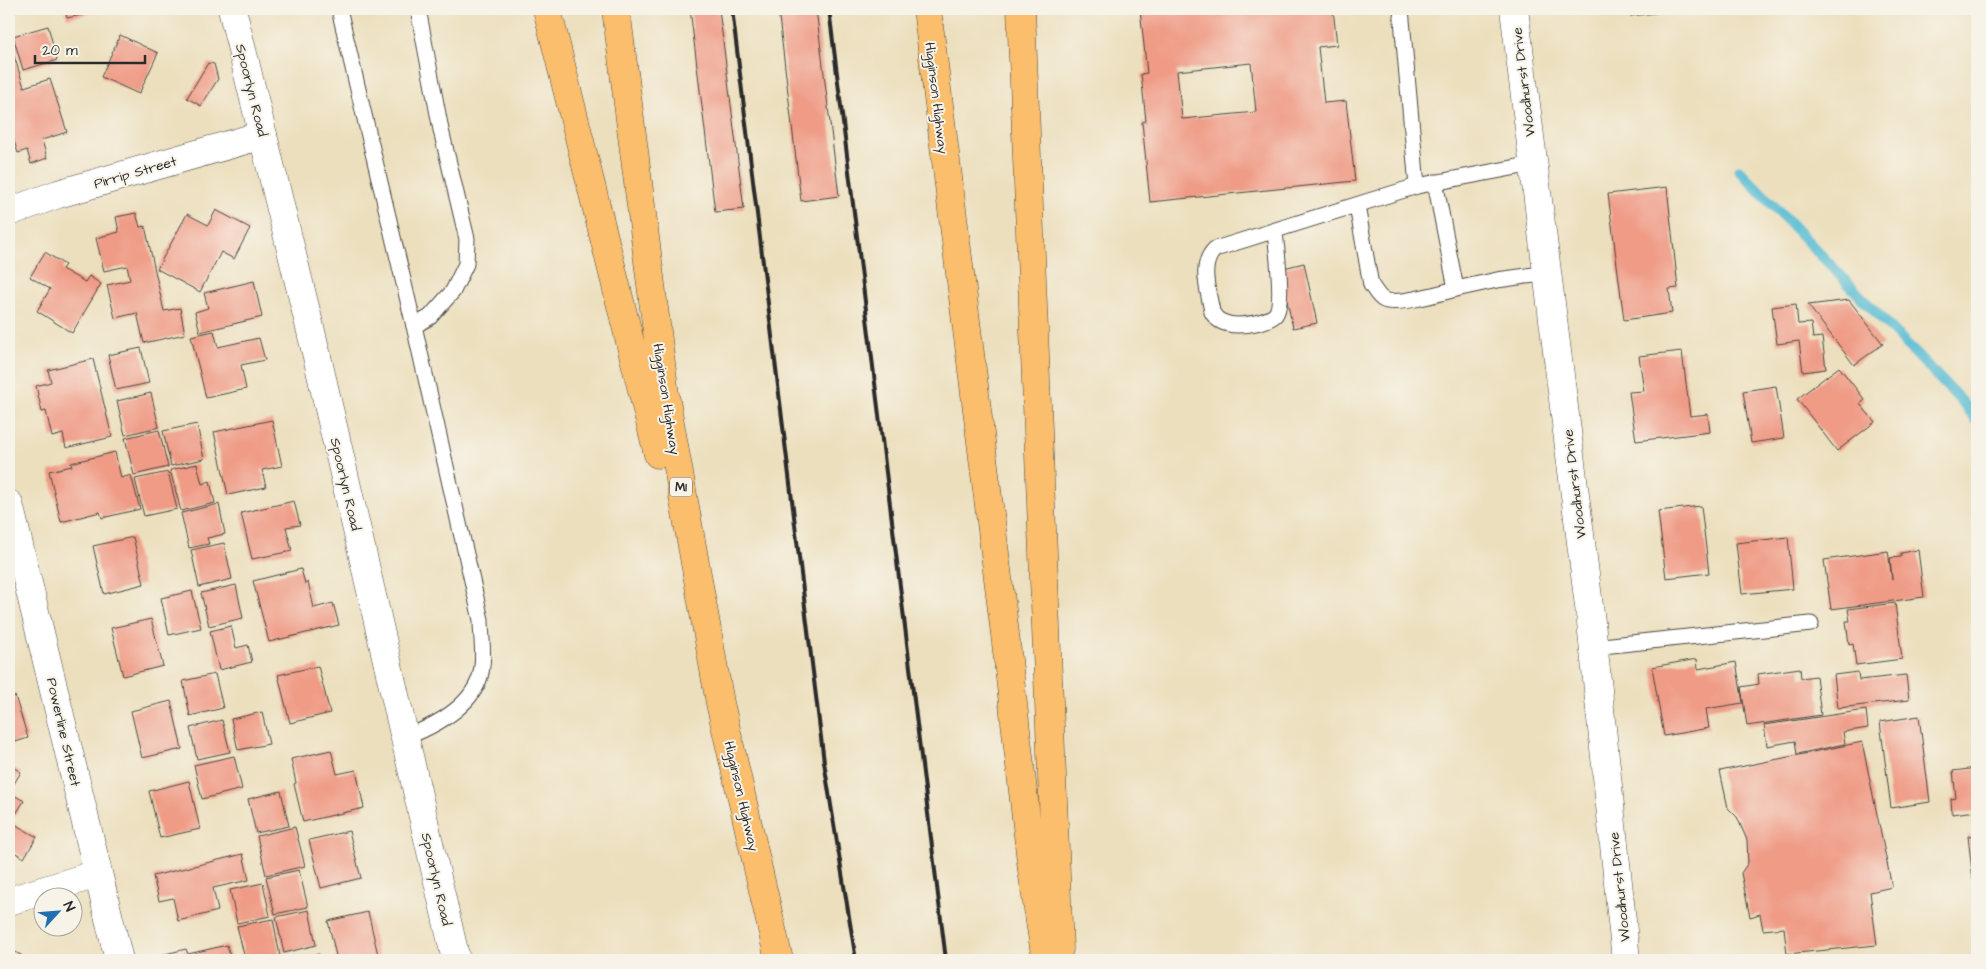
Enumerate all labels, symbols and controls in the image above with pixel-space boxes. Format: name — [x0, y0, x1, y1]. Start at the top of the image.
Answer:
street label: Woodhurst Drive — [1507, 26, 1541, 138]
scale bar — [35, 32, 145, 64]
text: 20 m — [42, 40, 78, 61]
street label: Higginson Highway — [919, 41, 953, 155]
street label: Spoorlyn Road — [230, 42, 272, 139]
street label: Pirrip Street — [92, 152, 179, 194]
street label: Higginson Highway — [647, 342, 685, 457]
street label: Woodhurst Drive — [1558, 428, 1592, 540]
street label: Spoorlyn Road — [325, 436, 365, 533]
road number: M1 — [670, 478, 692, 497]
street label: Powerline Street — [41, 676, 85, 789]
street label: Higginson Highway — [719, 739, 763, 854]
street label: Spoorlyn Road — [416, 831, 456, 928]
street label: Woodhurst Drive — [1604, 831, 1636, 943]
north arrow — [32, 886, 82, 936]
text: N — [58, 898, 80, 915]

